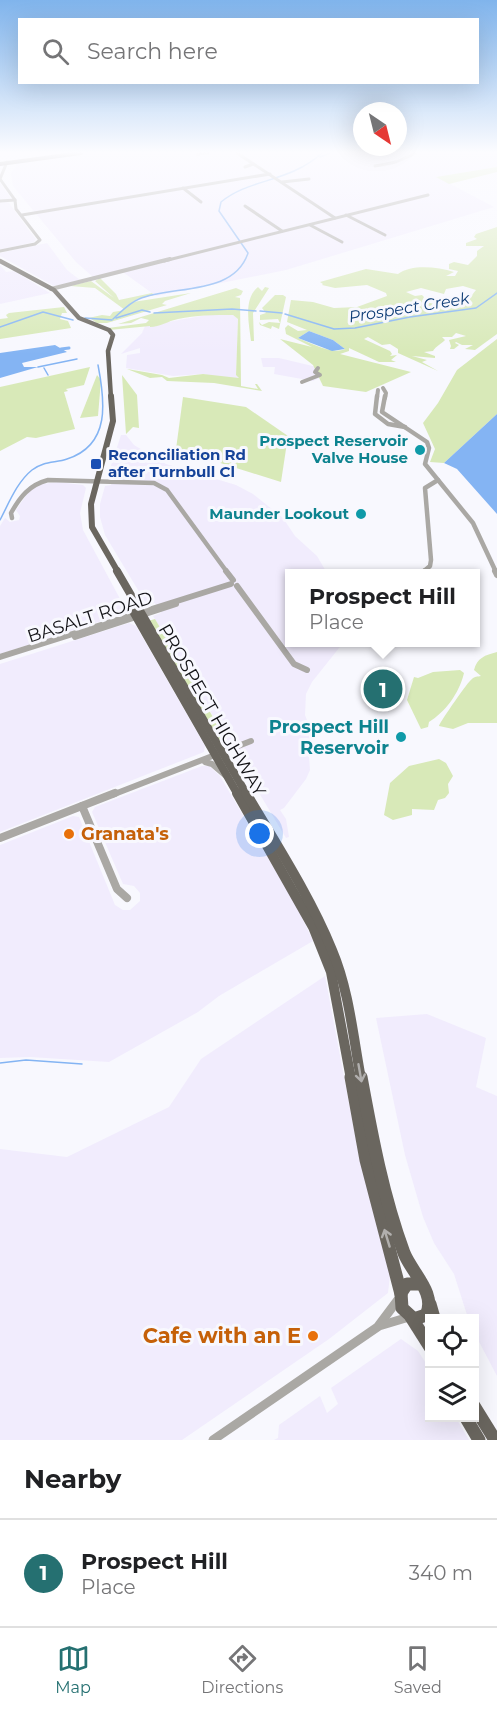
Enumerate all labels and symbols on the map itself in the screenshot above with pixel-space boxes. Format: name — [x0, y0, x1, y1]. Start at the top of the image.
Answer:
north arrow — [353, 102, 407, 156]
water label: Prospect Creek — [347, 288, 472, 326]
place label: Prospect Reservoir Valve House — [259, 431, 409, 467]
marker: Prospect Reservoir Valve House — [413, 443, 427, 457]
place label: Reconciliation Rd after Turnbull Cl — [108, 445, 246, 481]
marker: Reconciliation Rd after Turnbull Cl — [89, 457, 103, 471]
place label: Maunder Lookout — [209, 504, 349, 523]
marker: Maunder Lookout — [354, 507, 368, 521]
street label: BASALT ROAD — [25, 586, 155, 648]
street label: PROSPECT HIGHWAY — [154, 620, 271, 801]
pin: 1 — [364, 666, 403, 712]
place label: Prospect Hill Reservoir — [269, 716, 389, 759]
marker: Prospect Hill Reservoir — [394, 730, 408, 744]
your location — [245, 819, 274, 848]
place label: Granata's — [81, 823, 169, 845]
marker: Granata's — [62, 827, 76, 841]
one-way arrow — [355, 1062, 366, 1082]
one-way arrow — [380, 1229, 391, 1248]
place label: Cafe with an E — [143, 1323, 301, 1348]
marker: Cafe with an E — [306, 1329, 320, 1343]

